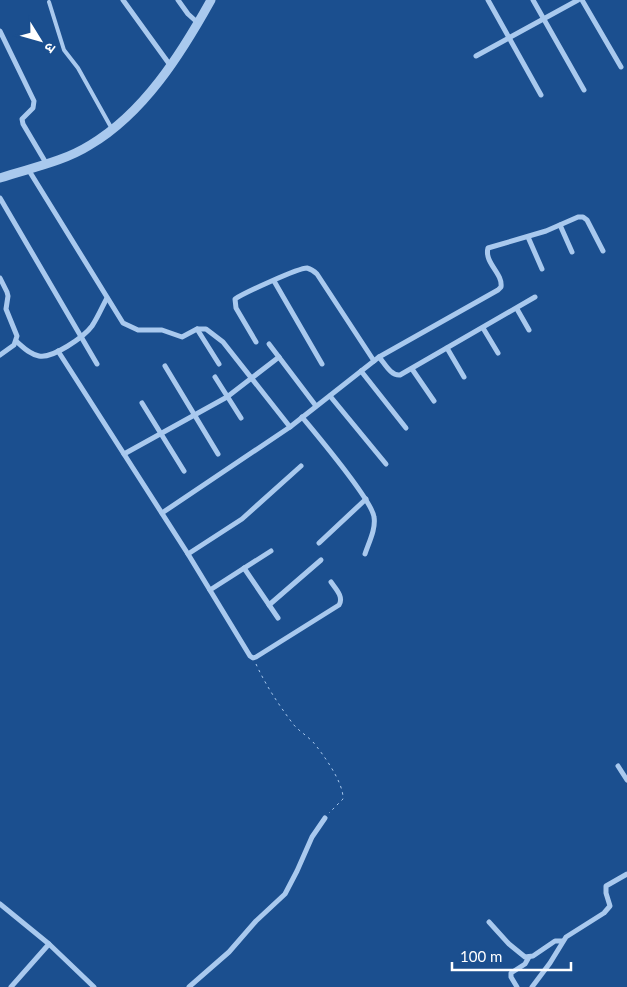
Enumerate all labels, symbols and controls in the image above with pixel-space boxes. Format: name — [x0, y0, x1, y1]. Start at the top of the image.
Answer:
north arrow — [15, 15, 65, 65]
text: उ — [41, 40, 60, 57]
scale bar — [452, 940, 571, 972]
text: 100 m — [460, 947, 502, 965]

